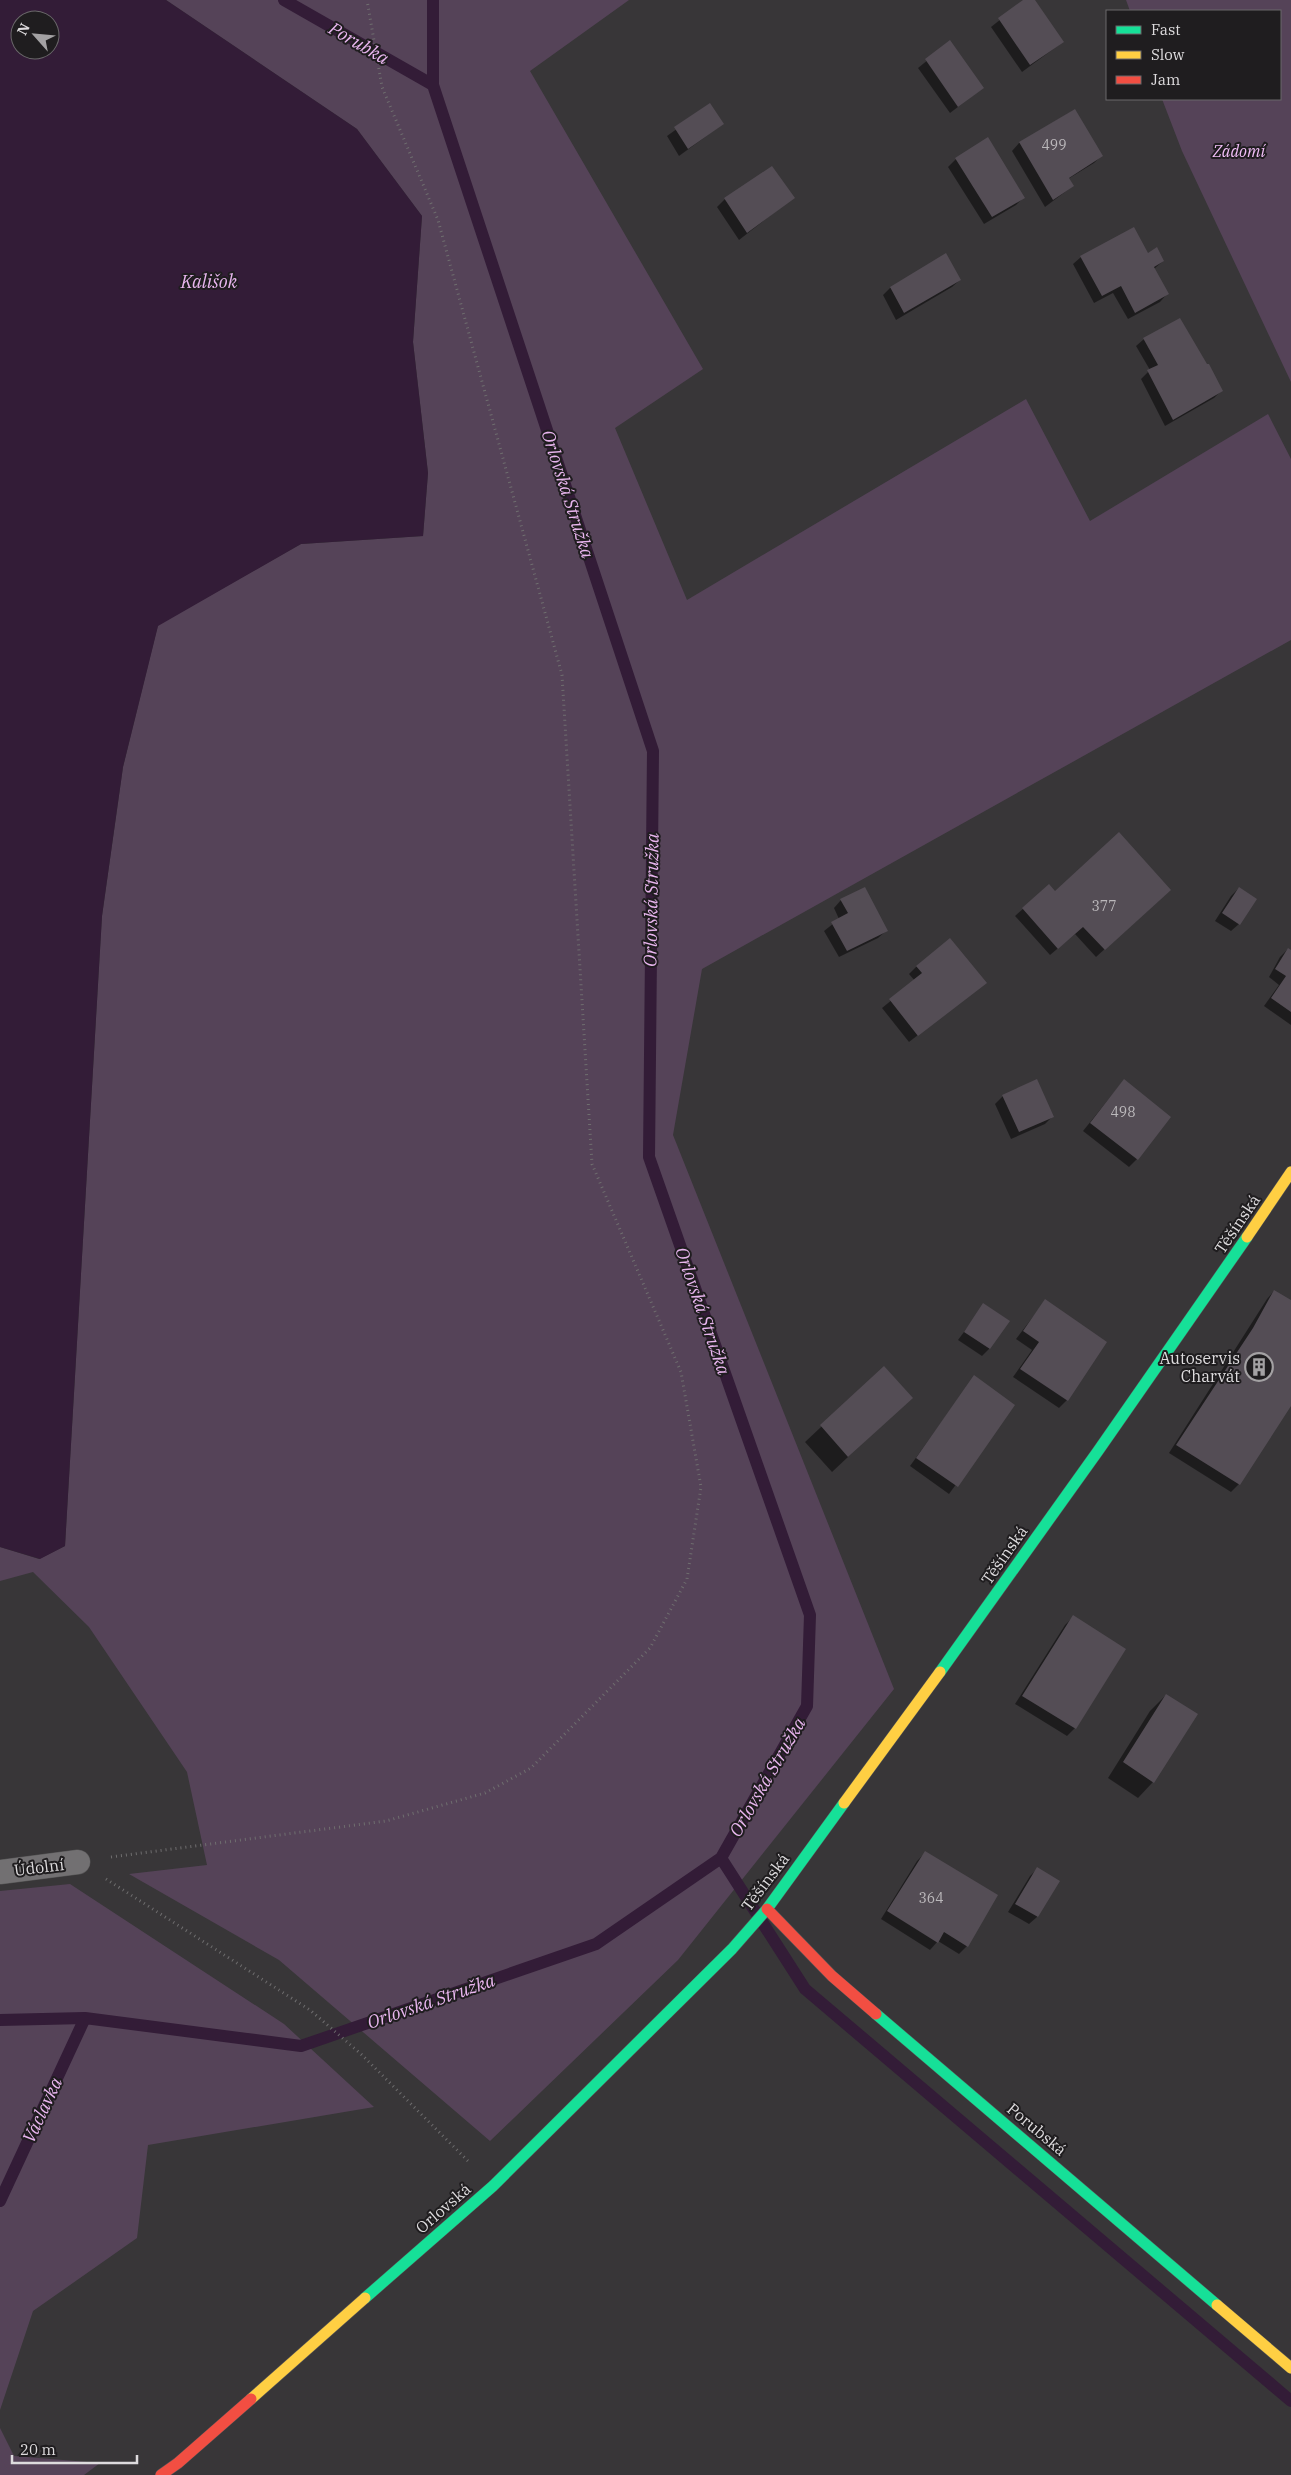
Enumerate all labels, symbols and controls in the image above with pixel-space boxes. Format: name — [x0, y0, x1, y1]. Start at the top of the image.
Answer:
north arrow — [10, 10, 60, 60]
legend — [1106, 10, 1281, 100]
water label: Porubka — [324, 16, 393, 70]
text: N — [13, 20, 34, 38]
text: Fast — [1151, 20, 1181, 39]
text: Slow — [1151, 45, 1185, 64]
text: Jam — [1151, 70, 1180, 89]
house number: 499 — [1041, 136, 1067, 154]
park label: Zádomí — [1212, 141, 1267, 161]
water label: Kališok — [180, 270, 238, 293]
water label: Orlovská Stružka — [536, 427, 600, 561]
water label: Orlovská Stružka — [638, 833, 664, 967]
house number: 377 — [1091, 897, 1117, 915]
house number: 498 — [1110, 1103, 1136, 1121]
street label: Těšínská — [1210, 1190, 1264, 1257]
water label: Orlovská Stružka — [670, 1244, 736, 1378]
place label: Autoservis Charvát — [1159, 1348, 1240, 1386]
building icon: Autoservis Charvát — [1244, 1352, 1274, 1382]
street label: Těšínská — [977, 1522, 1032, 1588]
water label: Orlovská Stružka — [724, 1713, 811, 1841]
street label: Těšínská — [737, 1849, 793, 1915]
street label: Údolní — [13, 1853, 65, 1880]
house number: 364 — [918, 1889, 944, 1907]
water label: Orlovská Stružka — [364, 1968, 498, 2034]
water label: Václavka — [17, 2073, 67, 2146]
street label: Porubská — [1003, 2098, 1071, 2160]
street label: Orlovská — [411, 2178, 475, 2237]
scale bar — [12, 2432, 138, 2464]
text: 20 m — [20, 2440, 56, 2459]

